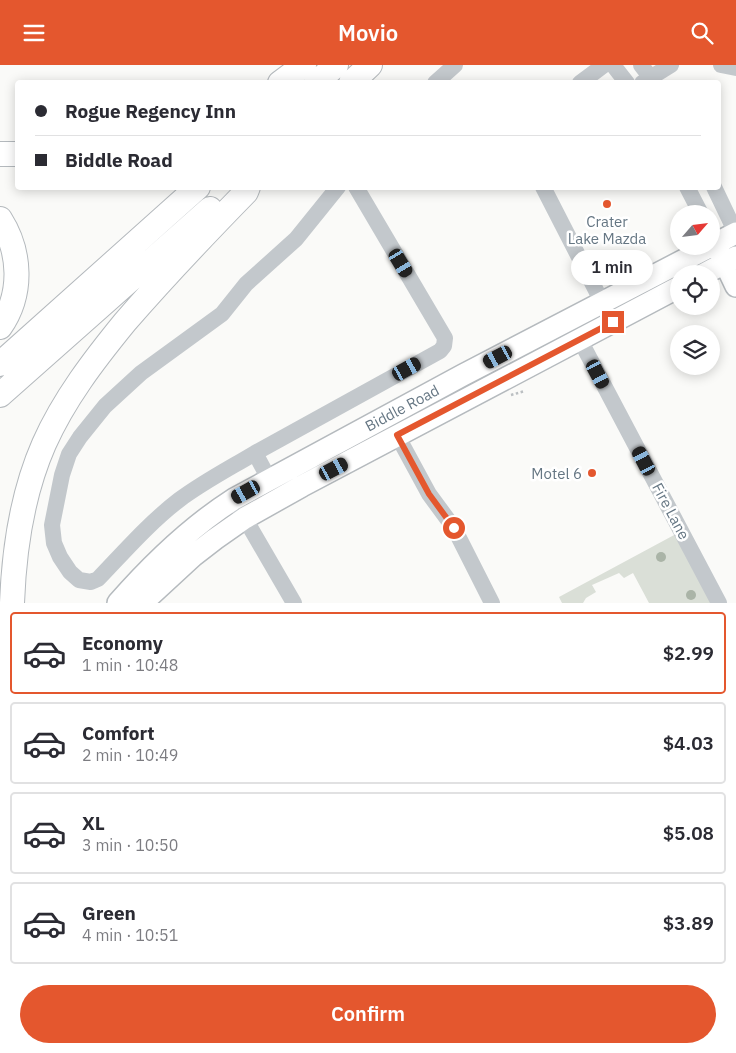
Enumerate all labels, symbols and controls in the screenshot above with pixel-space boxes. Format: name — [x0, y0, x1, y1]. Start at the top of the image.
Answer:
text: Movio — [338, 18, 398, 47]
icon: menu — [20, 19, 48, 47]
icon: search — [688, 19, 716, 47]
text: Rogue Regency Inn — [65, 99, 236, 123]
text: Biddle Road — [65, 148, 173, 172]
marker: Crater Lake Mazda — [601, 198, 613, 210]
north arrow — [670, 205, 720, 255]
map controls — [670, 205, 720, 375]
place label: Crater Lake Mazda — [568, 212, 646, 248]
car — [386, 246, 415, 280]
callout: 1 min — [572, 249, 654, 285]
text: 1 min — [591, 257, 633, 277]
button: locate — [670, 265, 720, 315]
route end — [602, 311, 624, 333]
button: layers — [670, 325, 720, 375]
car — [481, 343, 514, 371]
car — [390, 355, 423, 383]
car — [584, 357, 611, 391]
street label: Biddle Road — [362, 381, 442, 435]
car — [630, 444, 657, 478]
car — [317, 455, 350, 483]
place label: Motel 6 — [531, 464, 582, 483]
marker: Motel 6 — [586, 467, 598, 479]
car — [229, 478, 262, 506]
street label: Fire Lane — [648, 479, 694, 543]
route start — [443, 517, 465, 539]
icon: car — [22, 631, 67, 676]
text: Economy — [82, 631, 163, 655]
text: $2.99 — [663, 641, 714, 665]
text: 1 min · 10:48 — [82, 655, 178, 675]
icon: car — [22, 721, 67, 766]
text: Comfort — [82, 721, 155, 745]
text: $4.03 — [663, 731, 714, 755]
text: 2 min · 10:49 — [82, 745, 178, 765]
icon: car — [22, 811, 67, 856]
text: XL — [82, 811, 105, 835]
text: $5.08 — [663, 821, 714, 845]
text: 3 min · 10:50 — [82, 835, 178, 855]
icon: car — [22, 901, 67, 946]
text: Green — [82, 901, 136, 925]
text: $3.89 — [663, 911, 714, 935]
text: 4 min · 10:51 — [82, 925, 178, 945]
button: Confirm — [20, 985, 716, 1043]

